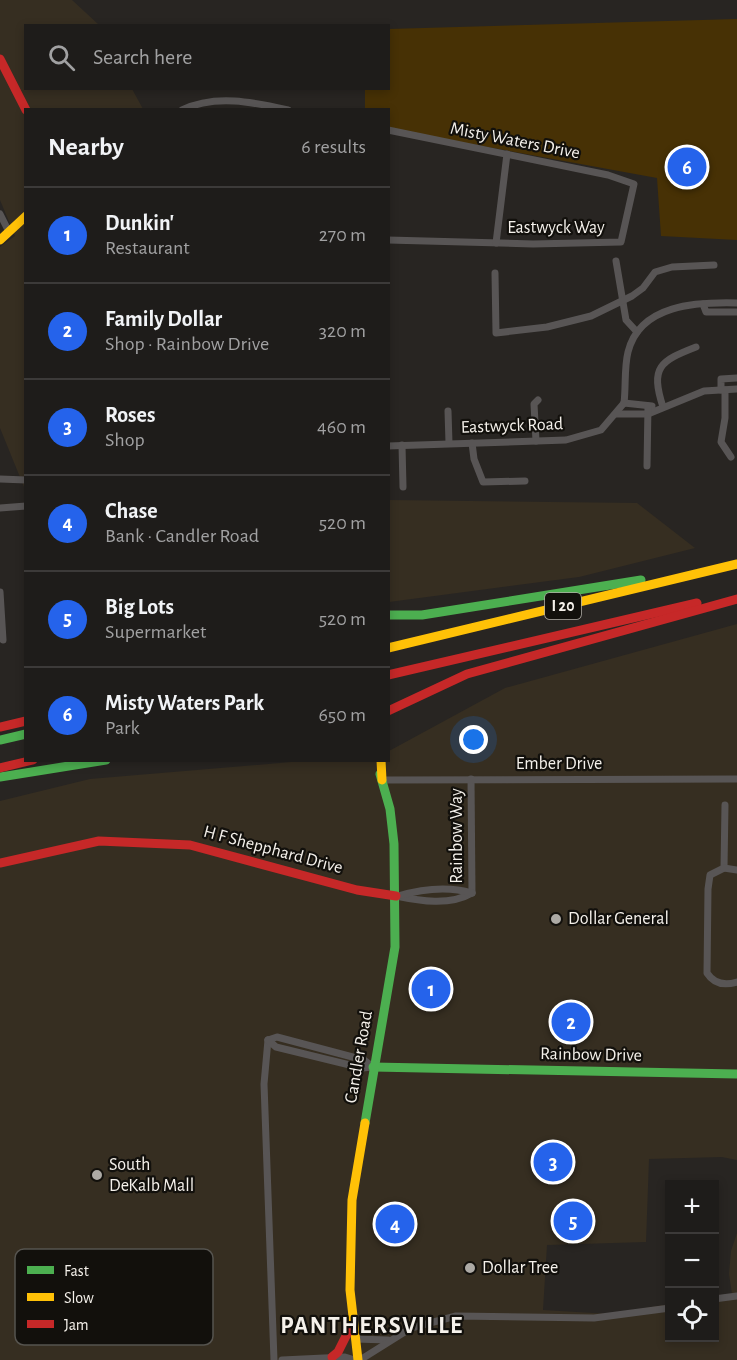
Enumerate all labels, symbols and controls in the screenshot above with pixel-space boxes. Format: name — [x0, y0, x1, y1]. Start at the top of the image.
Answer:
search box — [24, 24, 390, 90]
icon: search — [45, 41, 78, 74]
text: Search here — [93, 46, 192, 68]
street label: Misty Waters Drive — [449, 120, 581, 162]
text: Nearby — [48, 134, 124, 160]
text: 6 results — [301, 137, 366, 157]
pin: 6 — [668, 144, 706, 190]
text: Dunkin' — [105, 212, 174, 234]
street label: Eastwyck Way — [507, 219, 605, 237]
text: 1 — [64, 225, 71, 245]
text: 270 m — [319, 225, 366, 245]
text: Restaurant — [105, 238, 190, 258]
text: Family Dollar — [105, 308, 222, 330]
text: 2 — [63, 321, 72, 341]
text: 320 m — [319, 321, 366, 341]
text: Shop · Rainbow Drive — [105, 334, 269, 354]
text: Roses — [105, 404, 155, 426]
street label: Eastwyck Road — [460, 415, 564, 437]
text: 3 — [63, 417, 72, 437]
text: 460 m — [317, 417, 366, 437]
text: Shop — [105, 430, 145, 450]
text: Chase — [105, 500, 158, 522]
text: 4 — [62, 513, 73, 533]
text: 520 m — [319, 513, 366, 533]
text: Bank · Candler Road — [105, 526, 259, 546]
road number: I 20 — [545, 593, 581, 619]
text: Big Lots — [105, 596, 174, 618]
text: 5 — [63, 609, 72, 629]
text: 520 m — [319, 609, 366, 629]
text: Supermarket — [105, 622, 206, 642]
text: Misty Waters Park — [105, 692, 264, 714]
text: 6 — [63, 705, 72, 725]
text: 650 m — [318, 705, 366, 725]
text: Park — [105, 718, 140, 738]
your location — [459, 725, 488, 754]
street label: Ember Drive — [516, 755, 602, 773]
street label: Rainbow Way — [448, 788, 466, 884]
street label: H F Shepphard Drive — [201, 823, 345, 877]
place label: Dollar General — [568, 910, 669, 928]
marker: Dollar General — [549, 912, 563, 926]
pin: 1 — [412, 966, 450, 1012]
pin: 2 — [552, 1000, 590, 1044]
street label: Candler Road — [342, 1009, 376, 1105]
street label: Rainbow Drive — [540, 1045, 642, 1065]
pin: 3 — [534, 1140, 572, 1184]
place label: South DeKalb Mall — [109, 1156, 194, 1195]
marker: South DeKalb Mall — [90, 1168, 104, 1182]
map controls — [665, 1180, 719, 1342]
button: + — [665, 1180, 719, 1234]
pin: 5 — [554, 1198, 592, 1244]
pin: 4 — [376, 1202, 414, 1246]
button: − — [665, 1234, 719, 1288]
legend — [15, 1249, 213, 1345]
place label: Dollar Tree — [482, 1259, 558, 1277]
marker: Dollar Tree — [463, 1261, 477, 1275]
text: Fast — [64, 1263, 89, 1279]
button: locate — [665, 1288, 719, 1342]
text: Slow — [64, 1290, 94, 1306]
district label: PANTHERSVILLE — [280, 1314, 464, 1338]
text: Jam — [64, 1317, 89, 1333]

